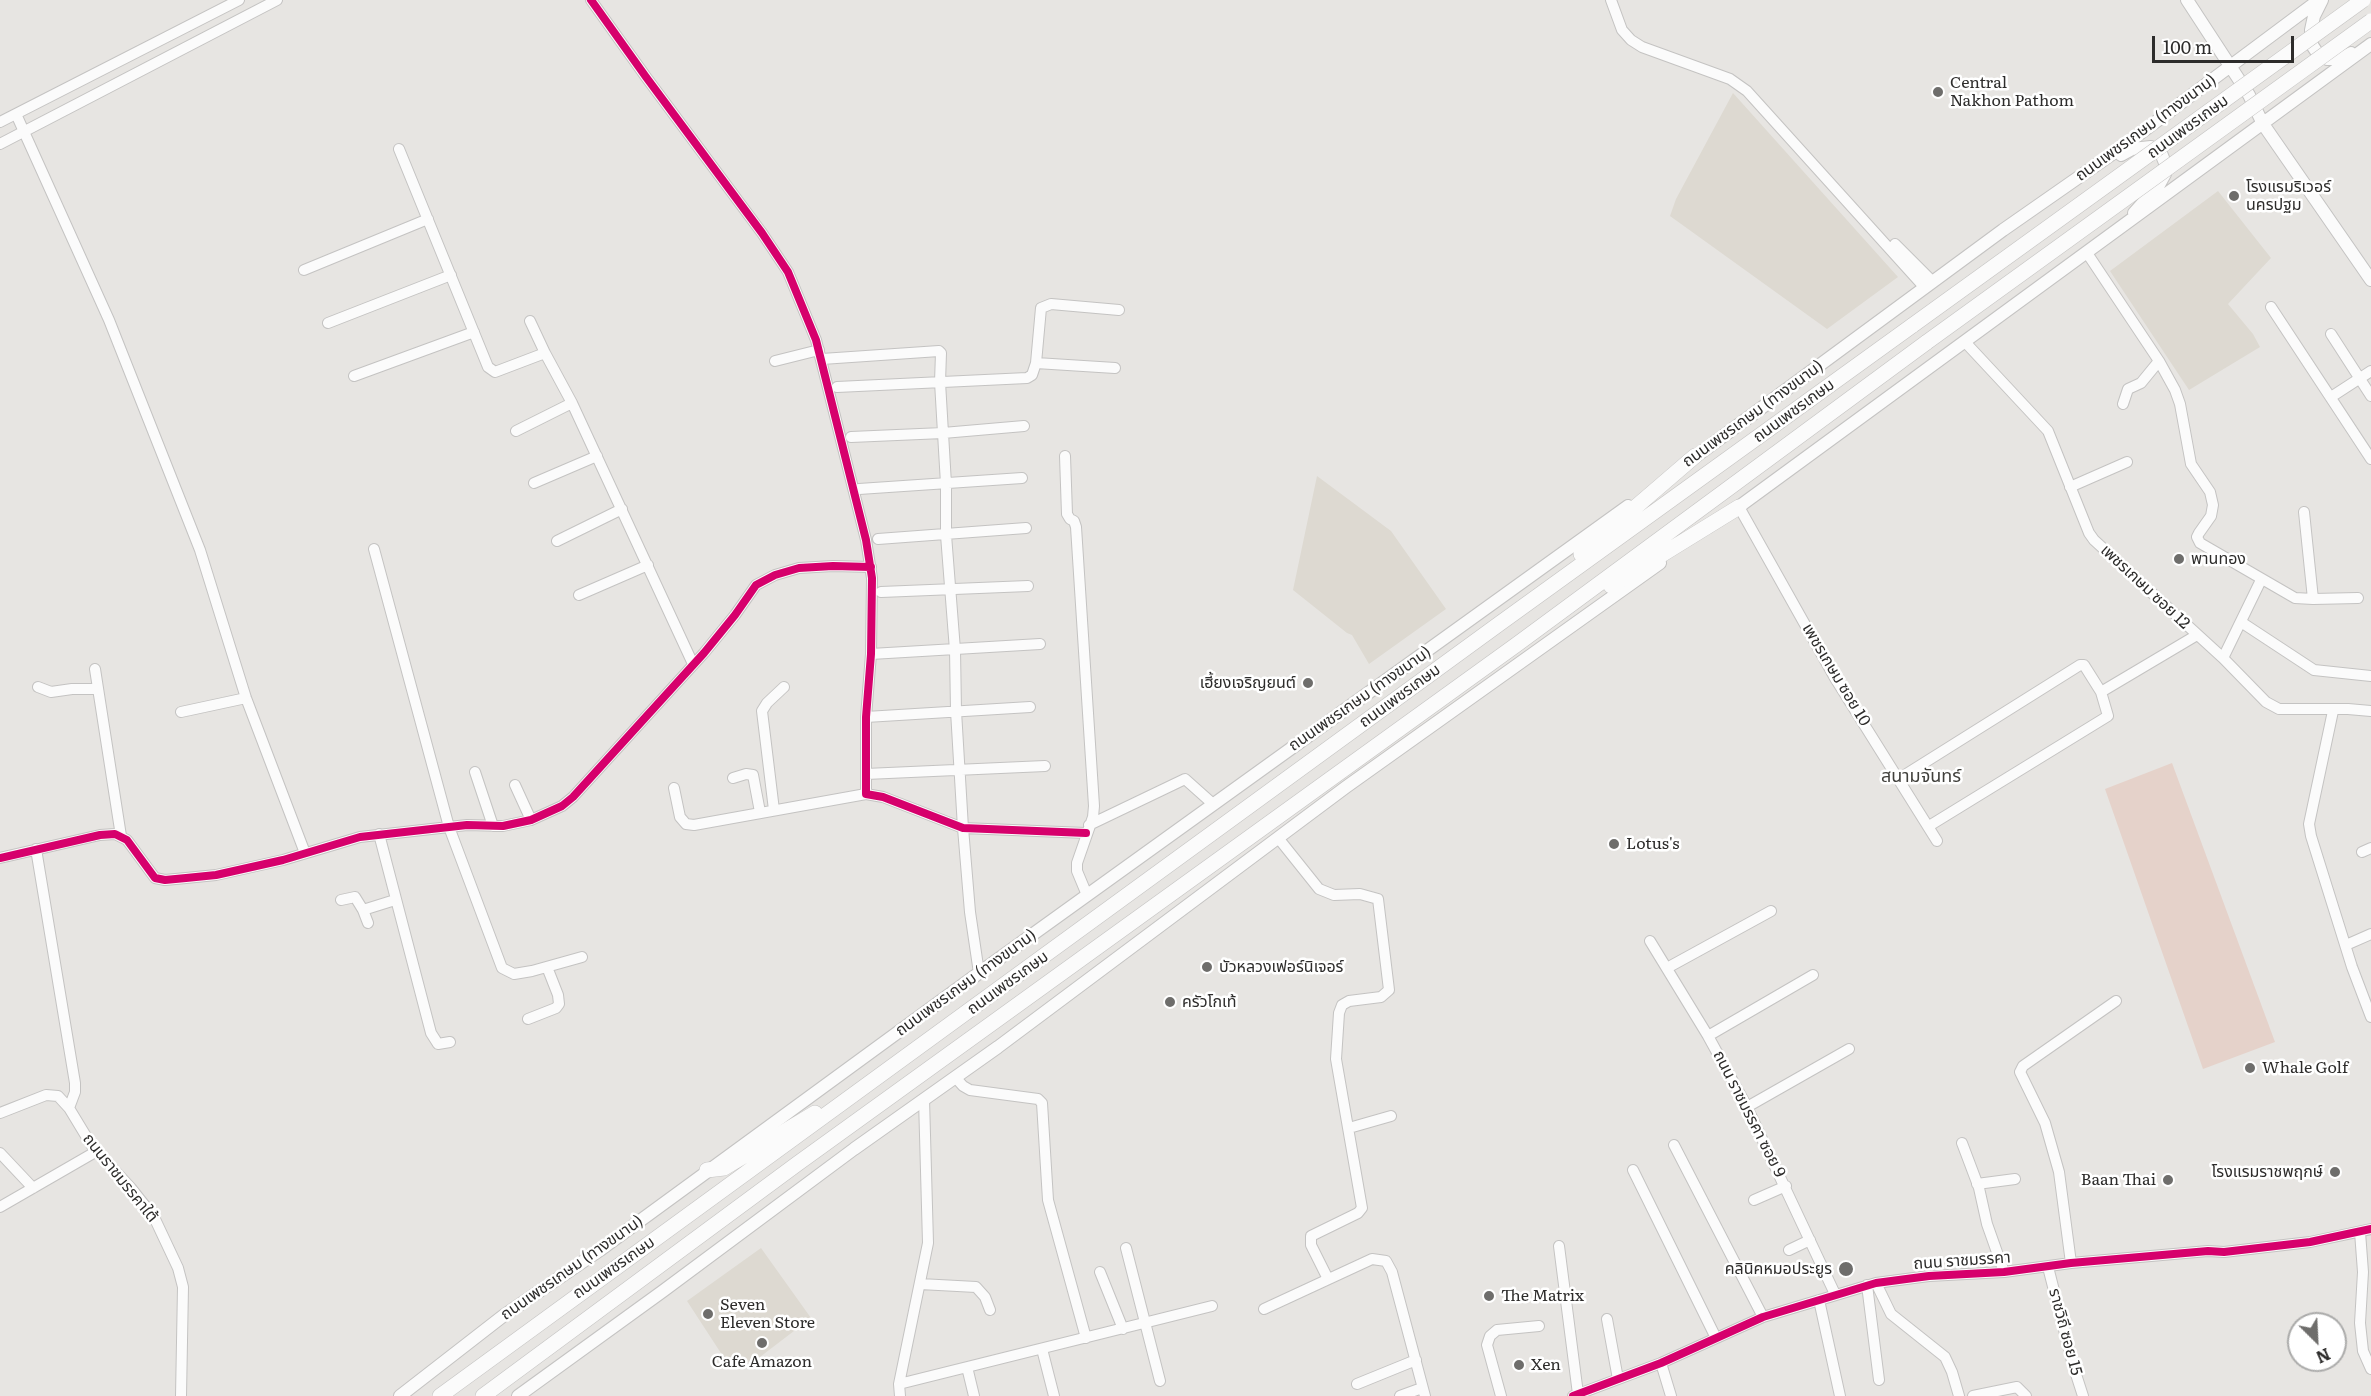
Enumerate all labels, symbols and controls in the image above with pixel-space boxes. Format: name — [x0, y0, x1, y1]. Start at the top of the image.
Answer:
scale bar — [2155, 24, 2298, 62]
text: 100 m — [2163, 33, 2212, 60]
street label: ถนนเพชรเกษม (ทางขนาน) — [2072, 70, 2220, 186]
place label: Central Nakhon Pathom — [1950, 73, 2074, 111]
marker: Central Nakhon Pathom — [1931, 85, 1945, 99]
street label: ถนนเพชรเกษม — [2144, 91, 2232, 163]
place label: โรงแรมริเวอร์ นครปฐม — [2246, 177, 2331, 215]
marker: โรงแรมริเวอร์ นครปฐม — [2227, 189, 2241, 203]
street label: ถนนเพชรเกษม (ทางขนาน) — [1679, 356, 1827, 472]
street label: ถนนเพชรเกษม — [1750, 375, 1838, 447]
street label: เพชรเกษม ซอย 12 — [2096, 541, 2194, 633]
place label: พานทอง — [2191, 549, 2246, 569]
marker: พานทอง — [2172, 552, 2186, 566]
street label: เพชรเกษม ซอย 10 — [1798, 620, 1874, 730]
street label: ถนนเพชรเกษม (ทางขนาน) — [1285, 643, 1435, 755]
street label: ถนนเพชรเกษม — [1356, 660, 1444, 732]
place label: เฮี้ยงเจริญยนต์ — [1200, 673, 1296, 693]
marker: เฮี้ยงเจริญยนต์ — [1301, 676, 1315, 690]
district label: สนามจันทร์ — [1881, 766, 1961, 788]
place label: Lotus's — [1626, 834, 1680, 854]
marker: Lotus's — [1607, 837, 1621, 851]
street label: ถนนเพชรเกษม (ทางขนาน) — [892, 925, 1040, 1041]
street label: ถนนเพชรเกษม — [964, 947, 1052, 1019]
place label: บัวหลวงเฟอร์นิเจอร์ — [1219, 957, 1343, 977]
marker: บัวหลวงเฟอร์นิเจอร์ — [1200, 960, 1214, 974]
place label: ครัวโกเท้ — [1182, 992, 1236, 1012]
marker: ครัวโกเท้ — [1163, 995, 1177, 1009]
street label: ถนน ราชมรรคา ซอย 9 — [1709, 1047, 1789, 1181]
place label: Whale Golf — [2262, 1058, 2348, 1078]
marker: Whale Golf — [2243, 1061, 2257, 1075]
street label: ถนนราชมรรคาใต้ — [78, 1130, 162, 1226]
place label: โรงแรมราชพฤกษ์ — [2212, 1162, 2323, 1182]
marker: โรงแรมราชพฤกษ์ — [2328, 1165, 2342, 1179]
place label: Baan Thai — [2081, 1170, 2156, 1190]
marker: Baan Thai — [2161, 1173, 2175, 1187]
street label: ถนนเพชรเกษม (ทางขนาน) — [497, 1212, 647, 1324]
street label: ถนนเพชรเกษม — [569, 1233, 659, 1303]
street label: ถนน ราชมรรคา — [1913, 1248, 2011, 1274]
place label: คลินิคหมอประยูร — [1725, 1259, 1832, 1279]
marker: คลินิคหมอประยูร — [1837, 1260, 1855, 1278]
place label: The Matrix — [1501, 1286, 1584, 1306]
street label: ราชวิถี ซอย 15 — [2044, 1286, 2086, 1378]
marker: The Matrix — [1482, 1289, 1496, 1303]
place label: Seven Eleven Store — [720, 1295, 815, 1333]
marker: Seven Eleven Store — [701, 1307, 715, 1321]
north arrow — [2287, 1312, 2347, 1372]
marker: Cafe Amazon — [755, 1336, 769, 1350]
text: N — [2312, 1343, 2335, 1370]
place label: Cafe Amazon — [712, 1352, 812, 1372]
place label: Xen — [1531, 1355, 1561, 1375]
marker: Xen — [1512, 1358, 1526, 1372]

